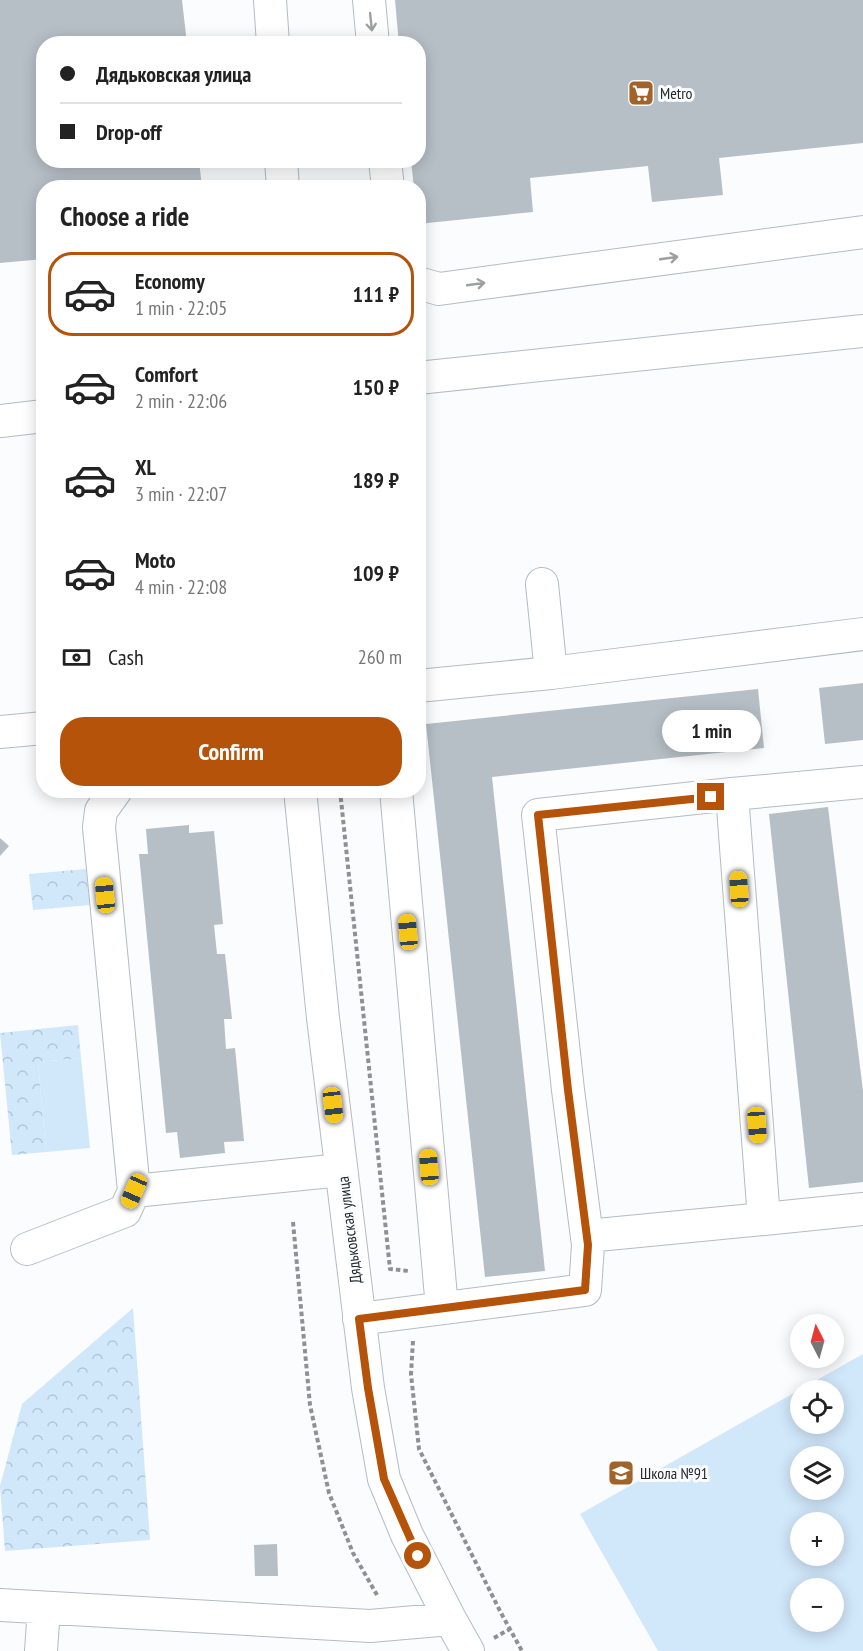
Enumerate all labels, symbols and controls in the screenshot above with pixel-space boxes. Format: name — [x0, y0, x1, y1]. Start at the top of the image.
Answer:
one-way arrow — [366, 11, 377, 31]
text: Дядьковская улица — [96, 60, 251, 88]
supermarket icon: Metro — [626, 78, 656, 108]
place label: Metro — [660, 83, 693, 103]
text: Drop-off — [96, 118, 162, 146]
text: Choose a ride — [60, 199, 189, 233]
one-way arrow — [659, 253, 678, 264]
icon: car — [63, 267, 117, 321]
text: Economy — [135, 267, 205, 295]
one-way arrow — [465, 279, 485, 290]
text: 111 ₽ — [352, 280, 399, 308]
text: 1 min · 22:05 — [135, 295, 227, 321]
icon: car — [63, 360, 117, 414]
text: Comfort — [135, 360, 198, 388]
text: 150 ₽ — [352, 373, 399, 401]
text: 2 min · 22:06 — [135, 388, 227, 414]
icon: car — [63, 453, 117, 507]
text: XL — [135, 453, 156, 481]
text: 189 ₽ — [352, 466, 399, 494]
text: 3 min · 22:07 — [135, 481, 227, 507]
icon: car — [63, 546, 117, 600]
text: Moto — [135, 546, 176, 574]
text: 109 ₽ — [352, 559, 399, 587]
text: 4 min · 22:08 — [135, 574, 227, 600]
icon: cash — [60, 641, 93, 674]
text: Cash — [108, 643, 144, 671]
text: 260 m — [358, 644, 402, 670]
callout: 1 min — [662, 710, 760, 752]
button: Confirm — [60, 717, 402, 786]
text: 1 min — [691, 718, 732, 744]
route end — [697, 783, 724, 810]
car — [729, 870, 749, 908]
car — [94, 876, 116, 914]
car — [397, 913, 419, 951]
car — [322, 1086, 344, 1124]
car — [747, 1106, 767, 1144]
car — [418, 1148, 440, 1186]
car — [118, 1171, 150, 1211]
street label: Дядьковская улица — [332, 1175, 366, 1285]
north arrow — [790, 1314, 844, 1368]
map controls — [790, 1314, 844, 1632]
button: locate — [790, 1380, 844, 1434]
button: layers — [790, 1446, 844, 1500]
school or university icon: Школа №91 — [606, 1458, 636, 1488]
place label: Школа №91 — [640, 1463, 708, 1483]
button: + — [790, 1512, 844, 1566]
route start — [404, 1542, 431, 1569]
button: − — [790, 1578, 844, 1632]

